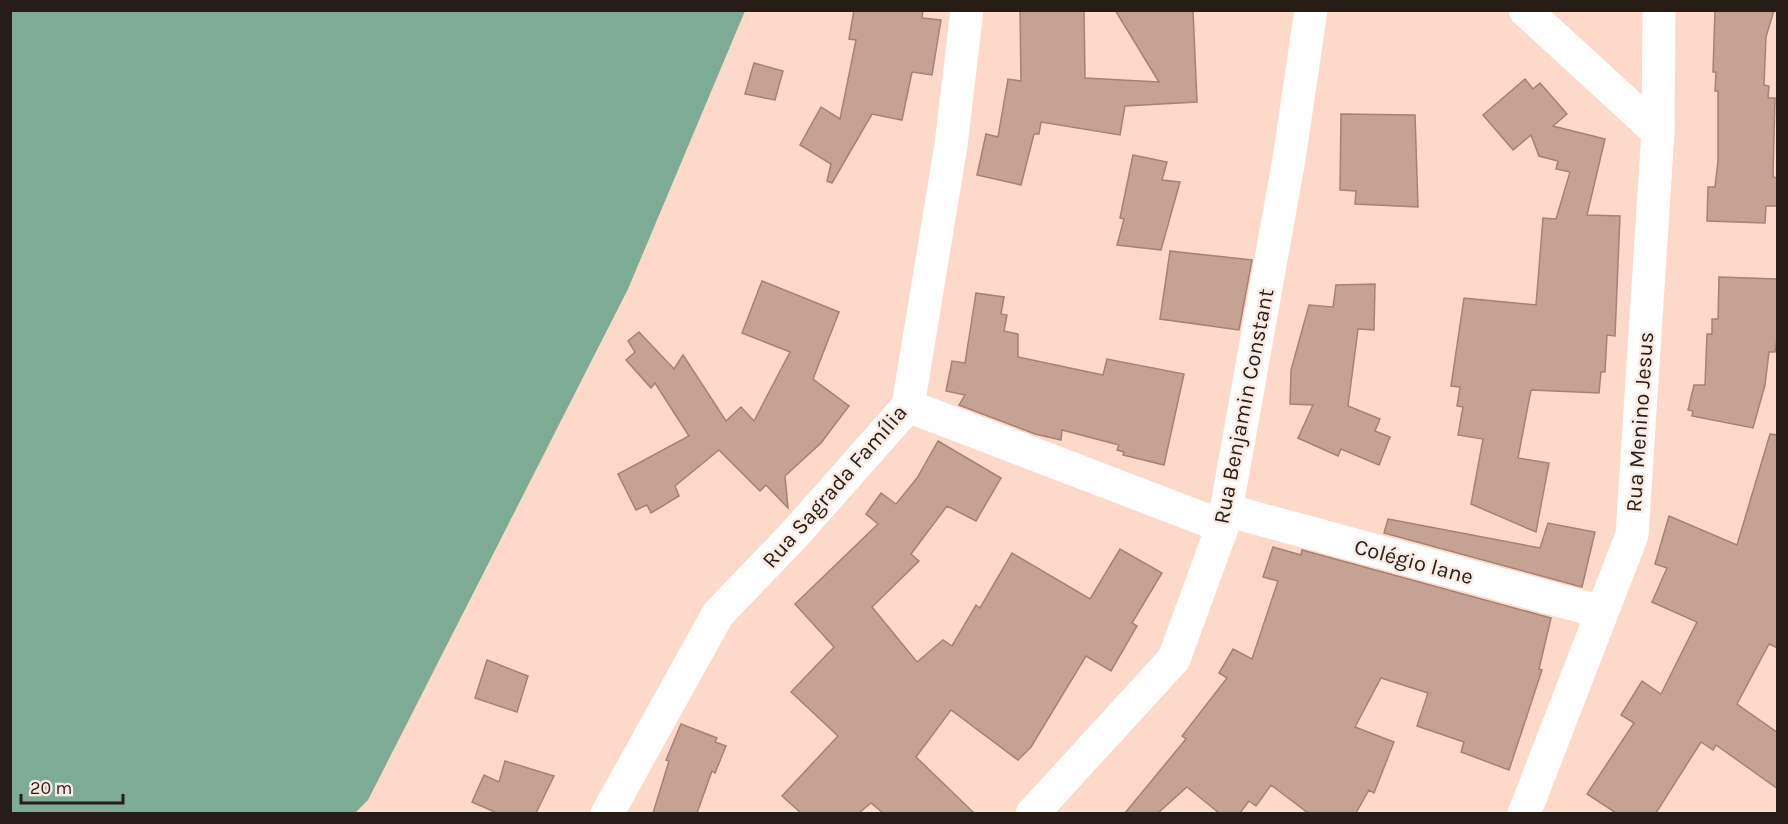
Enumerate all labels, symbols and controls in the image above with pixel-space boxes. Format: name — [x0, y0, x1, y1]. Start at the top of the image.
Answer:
street label: Rua Benjamin Constant — [1208, 286, 1280, 526]
street label: Rua Menino Jesus — [1621, 331, 1659, 513]
street label: Rua Sagrada Família — [757, 400, 913, 573]
street label: Colégio lane — [1351, 534, 1476, 590]
scale bar — [21, 767, 123, 805]
text: 20 m — [30, 777, 72, 799]

